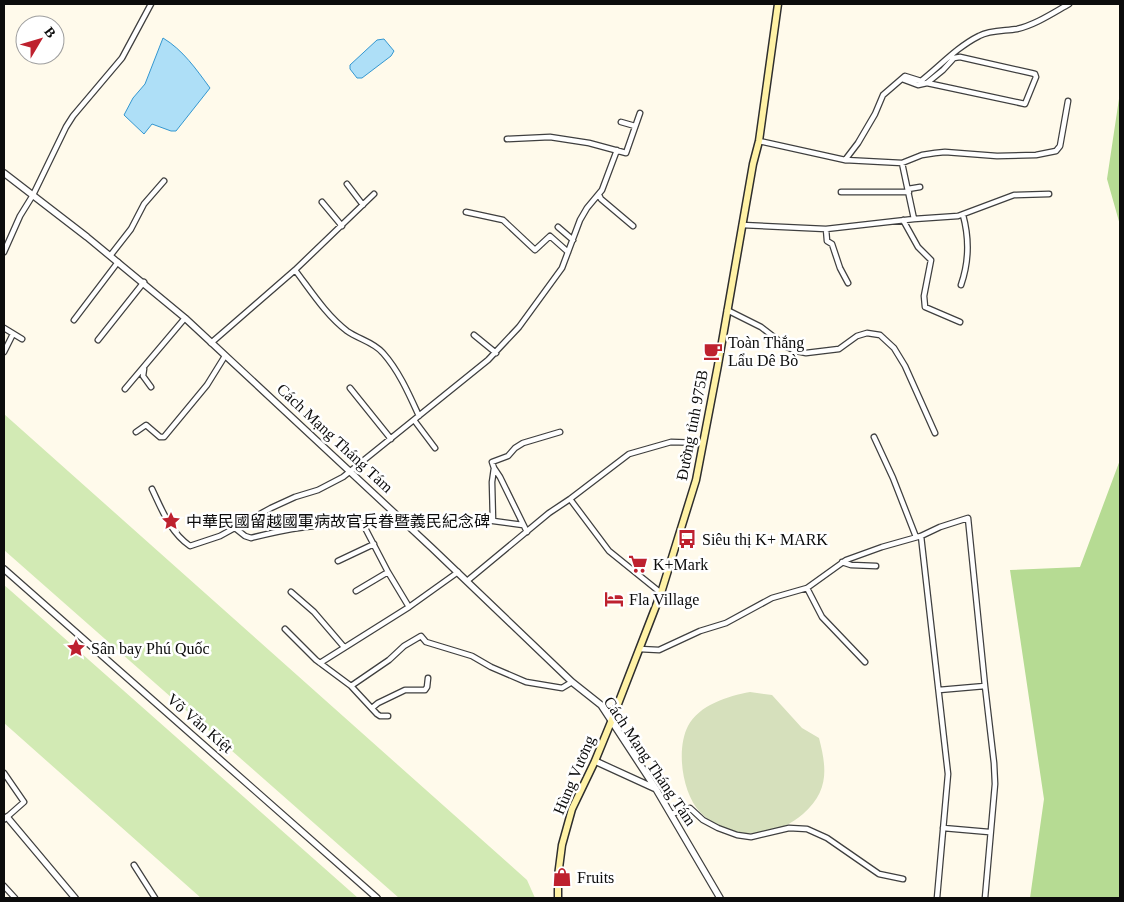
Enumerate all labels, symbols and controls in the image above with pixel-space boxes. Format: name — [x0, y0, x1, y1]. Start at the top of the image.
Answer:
north arrow — [15, 15, 65, 65]
text: B — [41, 24, 59, 41]
place label: Toàn Thắng Lẩu Dê Bò — [728, 334, 804, 369]
cafe icon: Toàn Thắng Lẩu Dê Bò — [702, 340, 724, 362]
street label: Đường tỉnh 975B — [673, 368, 712, 482]
street label: Cách Mạng Tháng Tám — [273, 380, 397, 497]
place icon: 中華民國留越國軍病故官兵眷暨義民紀念碑 — [160, 510, 182, 532]
place label: 中華民國留越國軍病故官兵眷暨義民紀念碑 — [186, 513, 490, 530]
bus stop icon: Siêu thị K+ MARK — [676, 528, 698, 550]
place label: Siêu thị K+ MARK — [702, 531, 828, 548]
supermarket icon: K+Mark — [627, 553, 649, 575]
place label: K+Mark — [653, 556, 708, 573]
hotel icon: Fla Village — [603, 588, 625, 610]
place label: Fla Village — [629, 591, 699, 609]
place icon: Sân bay Phú Quốc — [65, 637, 87, 659]
place label: Sân bay Phú Quốc — [91, 640, 210, 658]
street label: Võ Văn Kiệt — [164, 690, 237, 757]
street label: Cách Mạng Tháng Tám — [600, 693, 700, 830]
street label: Hùng Vương — [550, 733, 599, 817]
shop icon: Fruits — [551, 866, 573, 888]
place label: Fruits — [577, 869, 614, 886]

